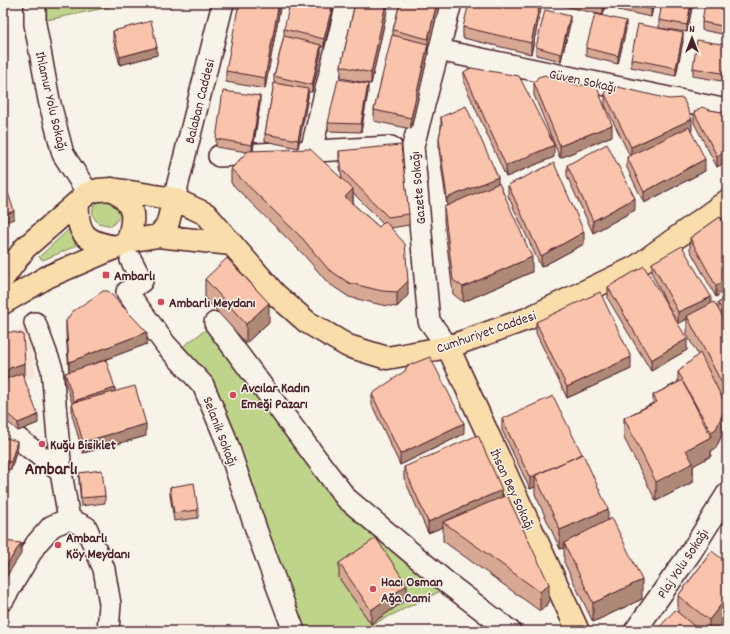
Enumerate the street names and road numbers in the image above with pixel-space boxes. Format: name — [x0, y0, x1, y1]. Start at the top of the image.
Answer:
street label: Ihlamur Yolu Sokağı — [29, 49, 71, 153]
street label: Balaban Caddesi — [181, 57, 221, 146]
street label: Güven Sokağı — [547, 65, 618, 99]
street label: Gazete Sokağı — [406, 151, 432, 225]
street label: Cumhuriyet Caddesi — [434, 306, 540, 359]
street label: Selanik Sokağı — [197, 394, 242, 470]
street label: İhsan Bey Sokağı — [484, 446, 539, 534]
street label: Plaj Yolu Sokağı — [653, 525, 714, 603]

